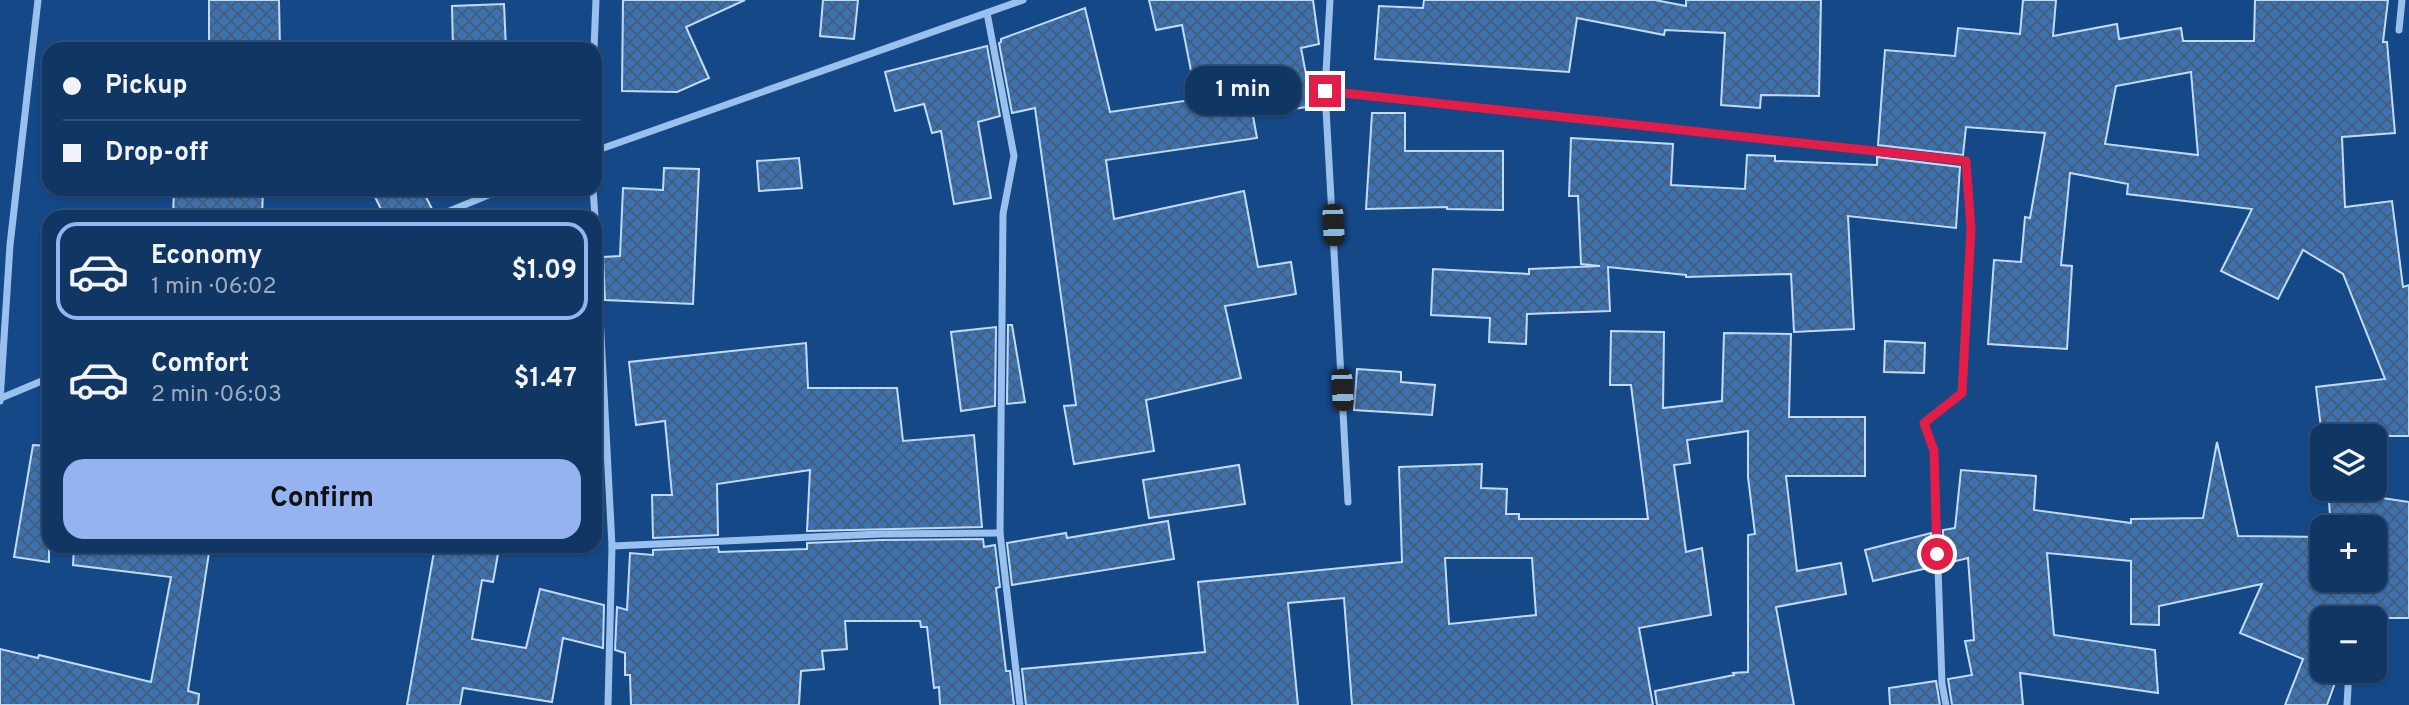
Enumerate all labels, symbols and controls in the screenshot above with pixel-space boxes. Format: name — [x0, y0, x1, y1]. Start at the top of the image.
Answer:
callout: 1 min — [1185, 66, 1300, 116]
text: Pickup — [105, 70, 188, 103]
route end — [1309, 75, 1341, 107]
text: 1 min — [1215, 76, 1271, 105]
text: Drop-off — [105, 137, 208, 170]
car — [1322, 203, 1345, 247]
icon: car — [67, 240, 130, 303]
text: Economy — [151, 240, 262, 273]
text: $1.09 — [511, 255, 577, 288]
text: 1 min · 06:02 — [151, 273, 277, 302]
icon: car — [67, 348, 130, 411]
text: Comfort — [151, 348, 249, 381]
text: $1.47 — [514, 363, 577, 396]
car — [1331, 368, 1354, 412]
text: 2 min · 06:03 — [151, 381, 282, 410]
map controls — [2310, 424, 2387, 683]
button: layers — [2310, 424, 2387, 501]
button: Confirm — [63, 459, 581, 539]
button: + — [2310, 515, 2387, 592]
route start — [1921, 538, 1953, 570]
button: − — [2310, 606, 2387, 683]

